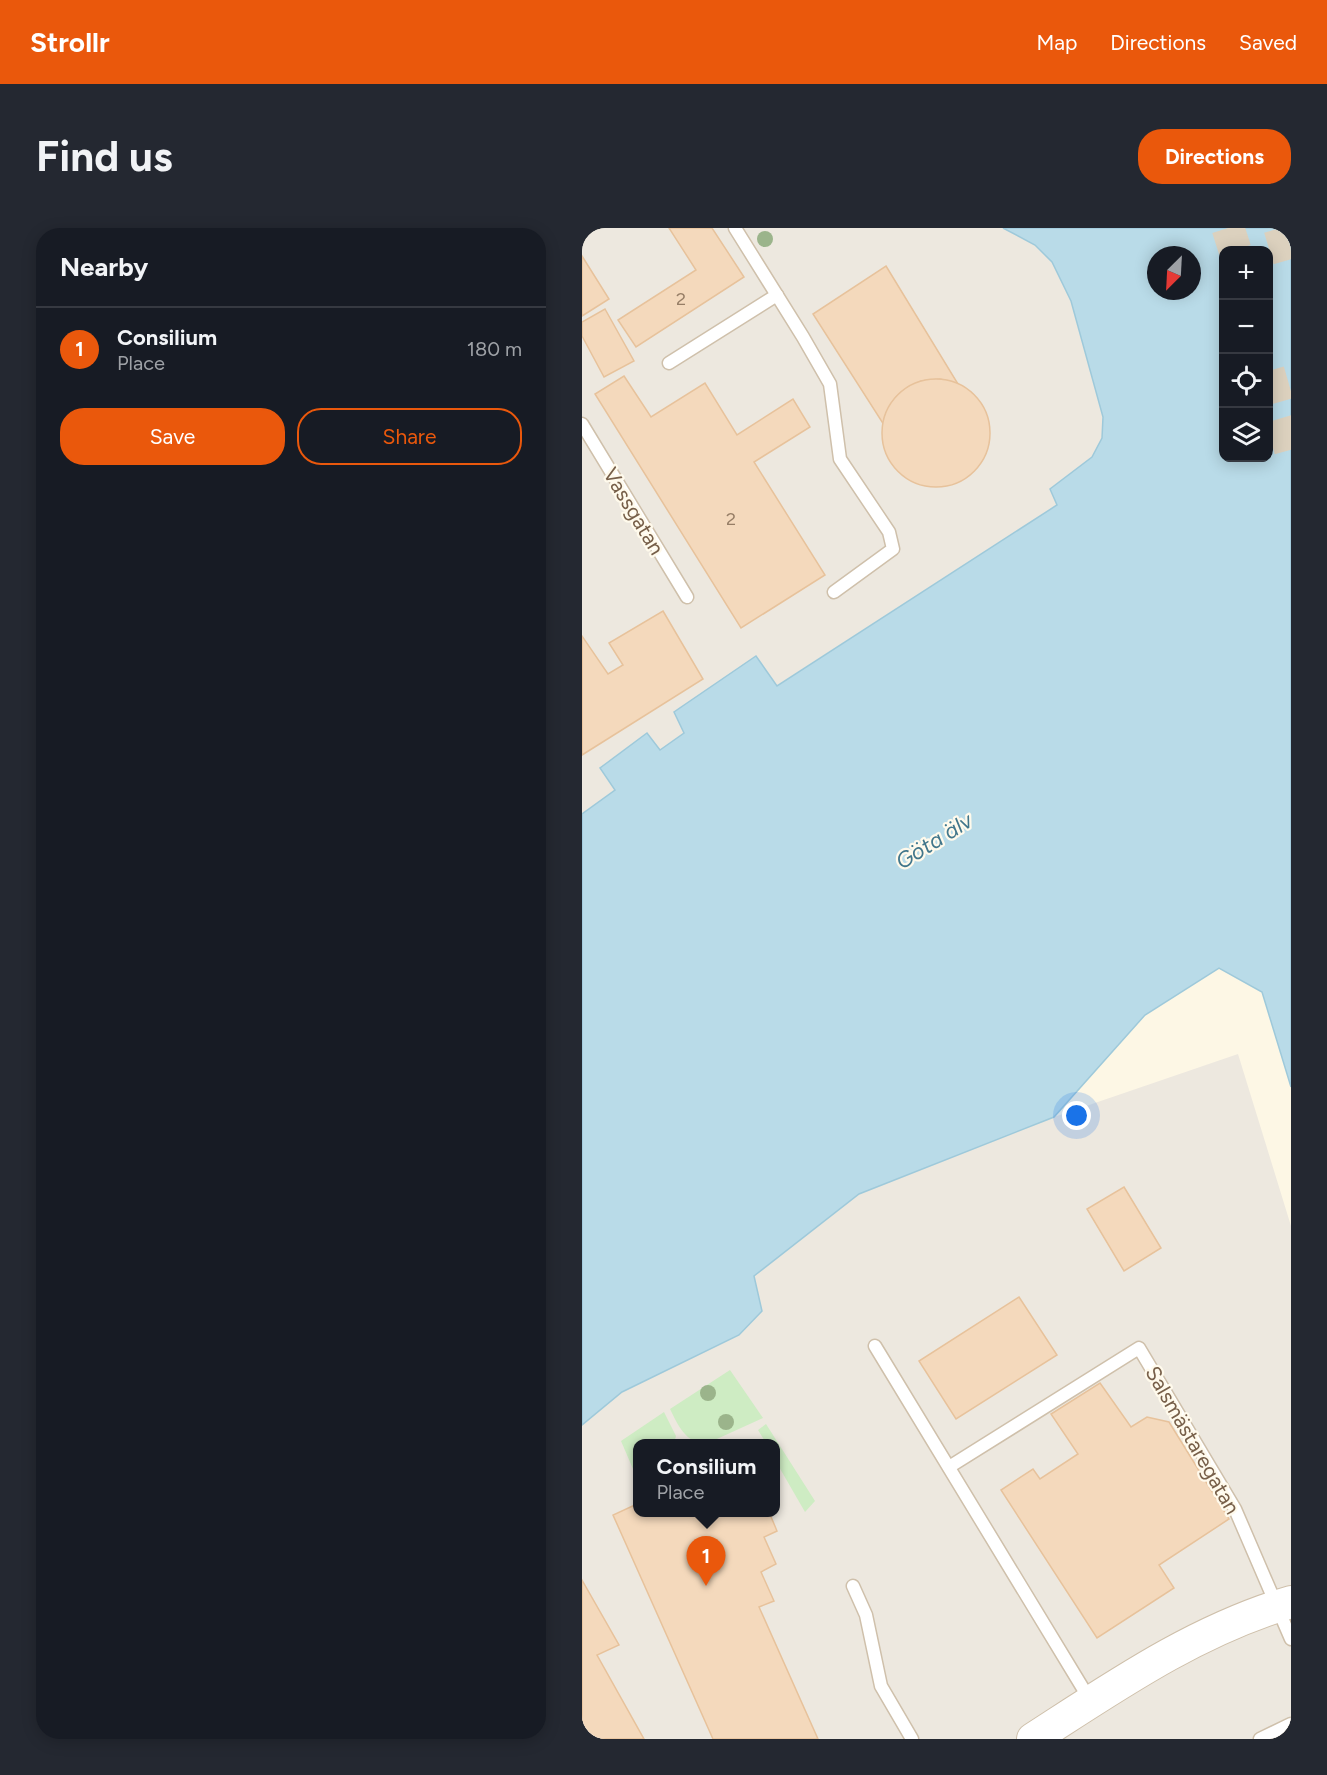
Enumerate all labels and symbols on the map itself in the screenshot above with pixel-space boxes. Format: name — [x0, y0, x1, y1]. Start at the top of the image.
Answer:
north arrow — [1147, 246, 1201, 300]
house number: 2 — [676, 288, 686, 310]
street label: Vassgatan — [598, 463, 670, 559]
house number: 2 — [726, 508, 736, 530]
water label: Göta älv — [891, 806, 979, 875]
your location — [1062, 1101, 1091, 1130]
street label: Salsmästaregatan — [1140, 1361, 1246, 1519]
pin: 1 — [686, 1536, 726, 1586]

